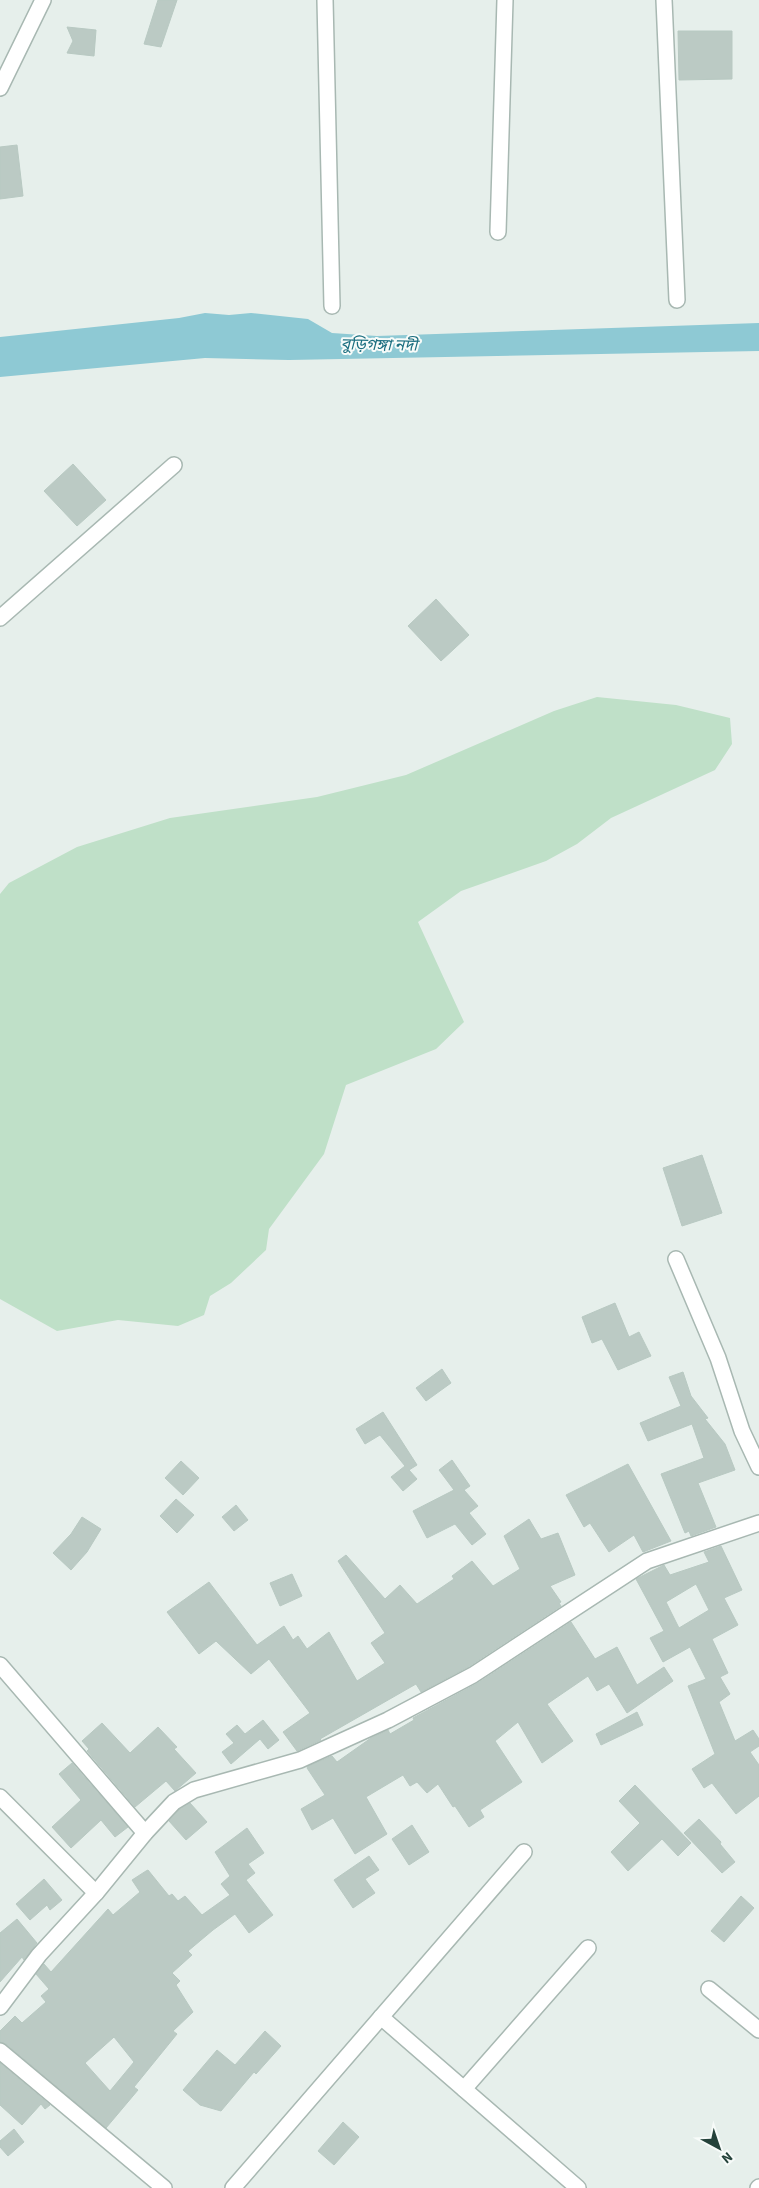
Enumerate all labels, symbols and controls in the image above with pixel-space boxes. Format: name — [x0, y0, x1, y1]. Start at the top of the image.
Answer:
water label: বুড়িগঙ্গা নদী — [340, 333, 420, 357]
north arrow — [694, 2123, 744, 2173]
text: N — [717, 2147, 737, 2168]

